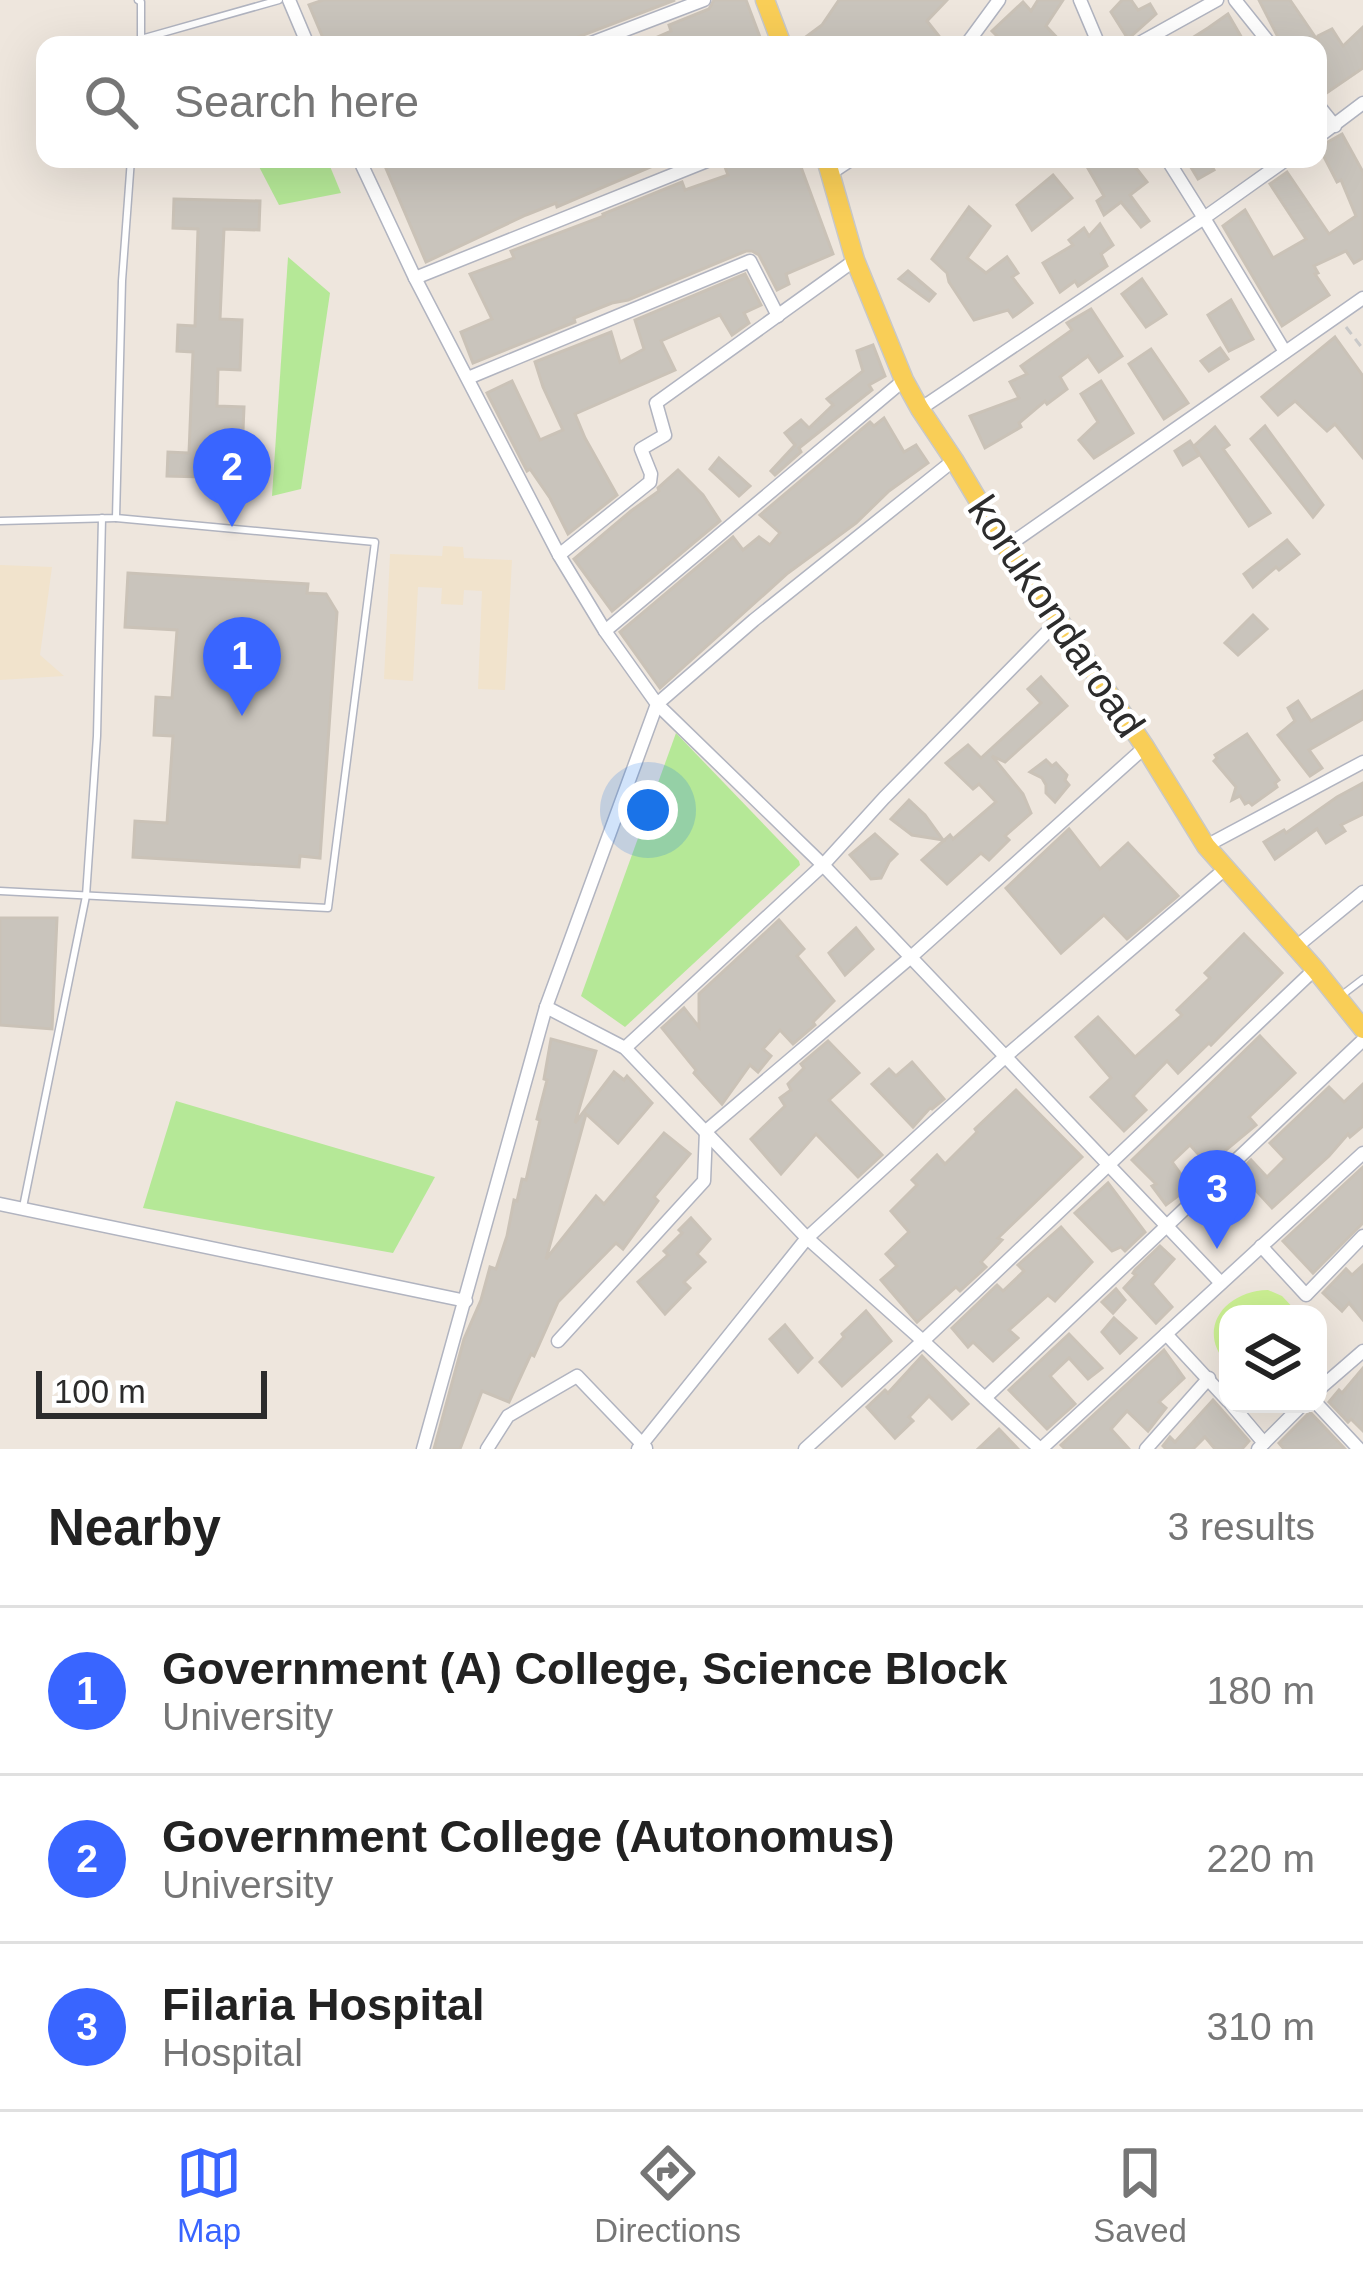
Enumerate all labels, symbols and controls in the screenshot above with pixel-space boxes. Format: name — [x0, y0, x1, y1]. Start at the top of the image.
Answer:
search box — [36, 36, 1327, 168]
icon: search — [78, 69, 144, 135]
text: Search here — [174, 76, 419, 127]
pin: 2 — [193, 428, 271, 527]
street label: korukondaroad — [959, 487, 1154, 746]
pin: 1 — [203, 617, 281, 716]
your location — [618, 780, 678, 840]
pin: 3 — [1178, 1150, 1256, 1249]
map controls — [1219, 1305, 1327, 1413]
button: layers — [1219, 1305, 1327, 1413]
scale bar — [36, 1365, 267, 1418]
text: 100 m — [54, 1373, 146, 1410]
text: Nearby — [48, 1499, 221, 1556]
text: 3 results — [1168, 1505, 1315, 1548]
text: Government (A) College, Science Block — [162, 1643, 1007, 1694]
text: 1 — [76, 1669, 98, 1712]
text: 180 m — [1207, 1669, 1315, 1712]
text: University — [162, 1695, 333, 1738]
text: Government College (Autonomus) — [162, 1811, 895, 1862]
text: 2 — [76, 1837, 98, 1880]
text: 220 m — [1207, 1837, 1315, 1880]
text: University — [162, 1863, 333, 1906]
text: Filaria Hospital — [162, 1979, 485, 2030]
text: 3 — [76, 2005, 98, 2048]
text: 310 m — [1207, 2005, 1315, 2048]
text: Hospital — [162, 2031, 303, 2074]
tab: Map — [176, 2140, 242, 2250]
tab: Directions — [594, 2140, 741, 2250]
tab: Saved — [1093, 2140, 1187, 2250]

